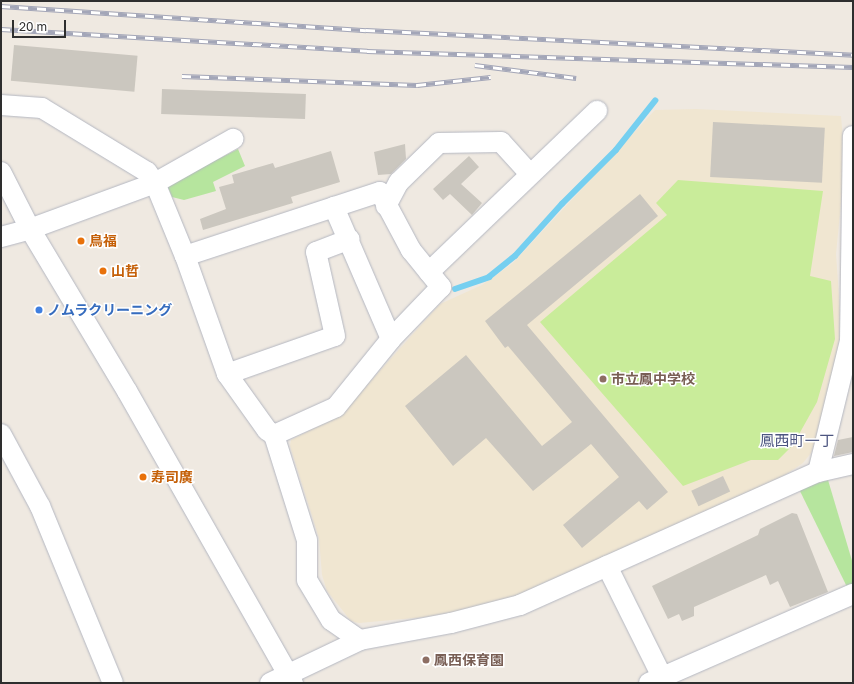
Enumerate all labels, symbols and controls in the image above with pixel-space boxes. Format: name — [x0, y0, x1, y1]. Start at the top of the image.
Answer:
scale bar — [14, 12, 68, 38]
text: 20 m — [19, 19, 47, 34]
place label: 鳥福 — [89, 233, 117, 249]
marker: 鳥福 — [76, 236, 86, 246]
place label: 山哲 — [111, 263, 139, 279]
marker: 山哲 — [98, 266, 108, 276]
place label: ノムラクリーニング — [47, 302, 173, 318]
marker: ノムラクリーニング — [34, 305, 44, 315]
place label: 市立鳳中学校 — [611, 371, 695, 387]
marker: 市立鳳中学校 — [598, 374, 608, 384]
district label: 鳳西町一丁 — [760, 432, 834, 450]
place label: 寿司廣 — [151, 469, 193, 485]
marker: 寿司廣 — [138, 472, 148, 482]
place label: 鳳西保育園 — [434, 652, 504, 668]
marker: 鳳西保育園 — [421, 655, 431, 665]

